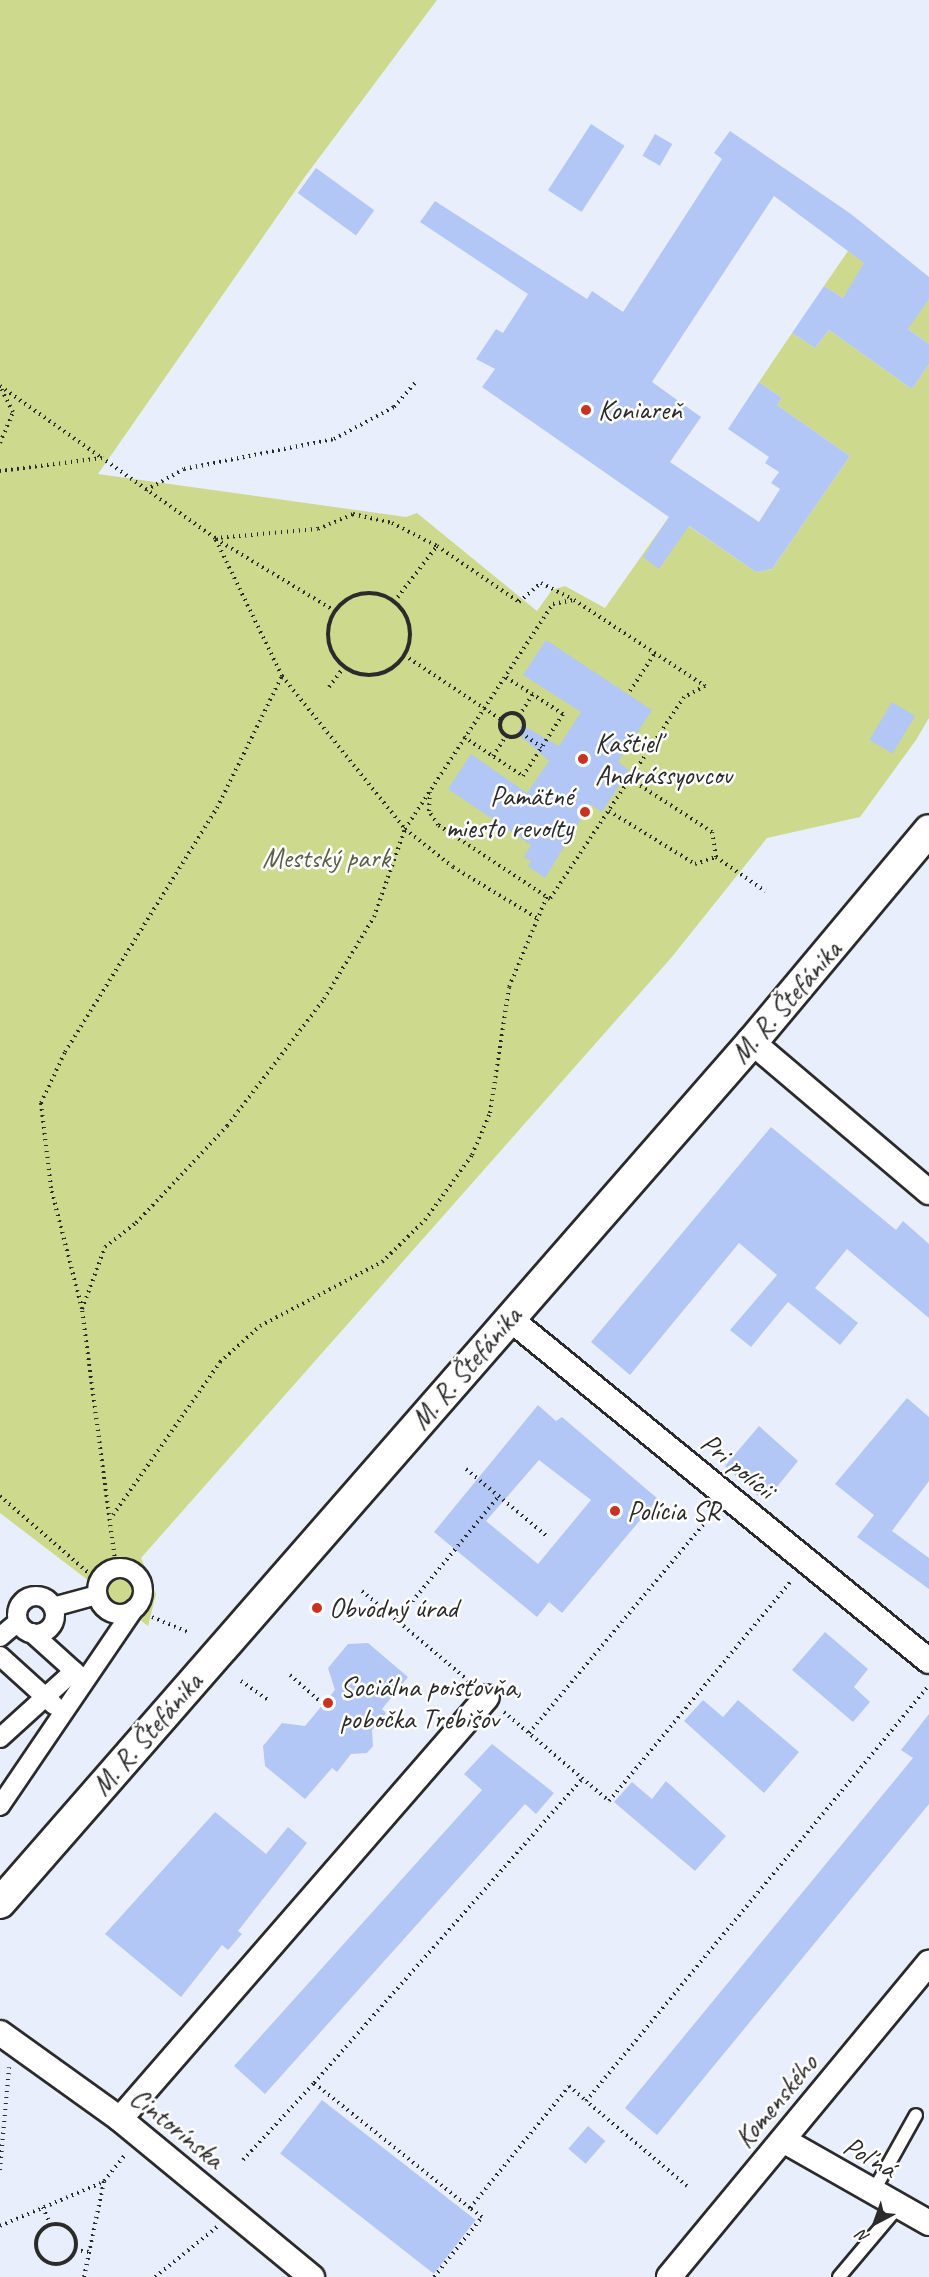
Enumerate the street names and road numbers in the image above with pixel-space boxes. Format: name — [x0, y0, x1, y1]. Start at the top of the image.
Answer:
street label: M. R. Štefánika — [724, 934, 848, 1070]
street label: M. R. Štefánika — [404, 1300, 528, 1436]
street label: Pri polícii — [694, 1426, 782, 1506]
street label: M. R. Štefánika — [85, 1666, 209, 1802]
street label: Komenského — [727, 2047, 825, 2155]
street label: Cintorínska — [124, 2080, 230, 2176]
street label: Poľná — [838, 2129, 902, 2185]

